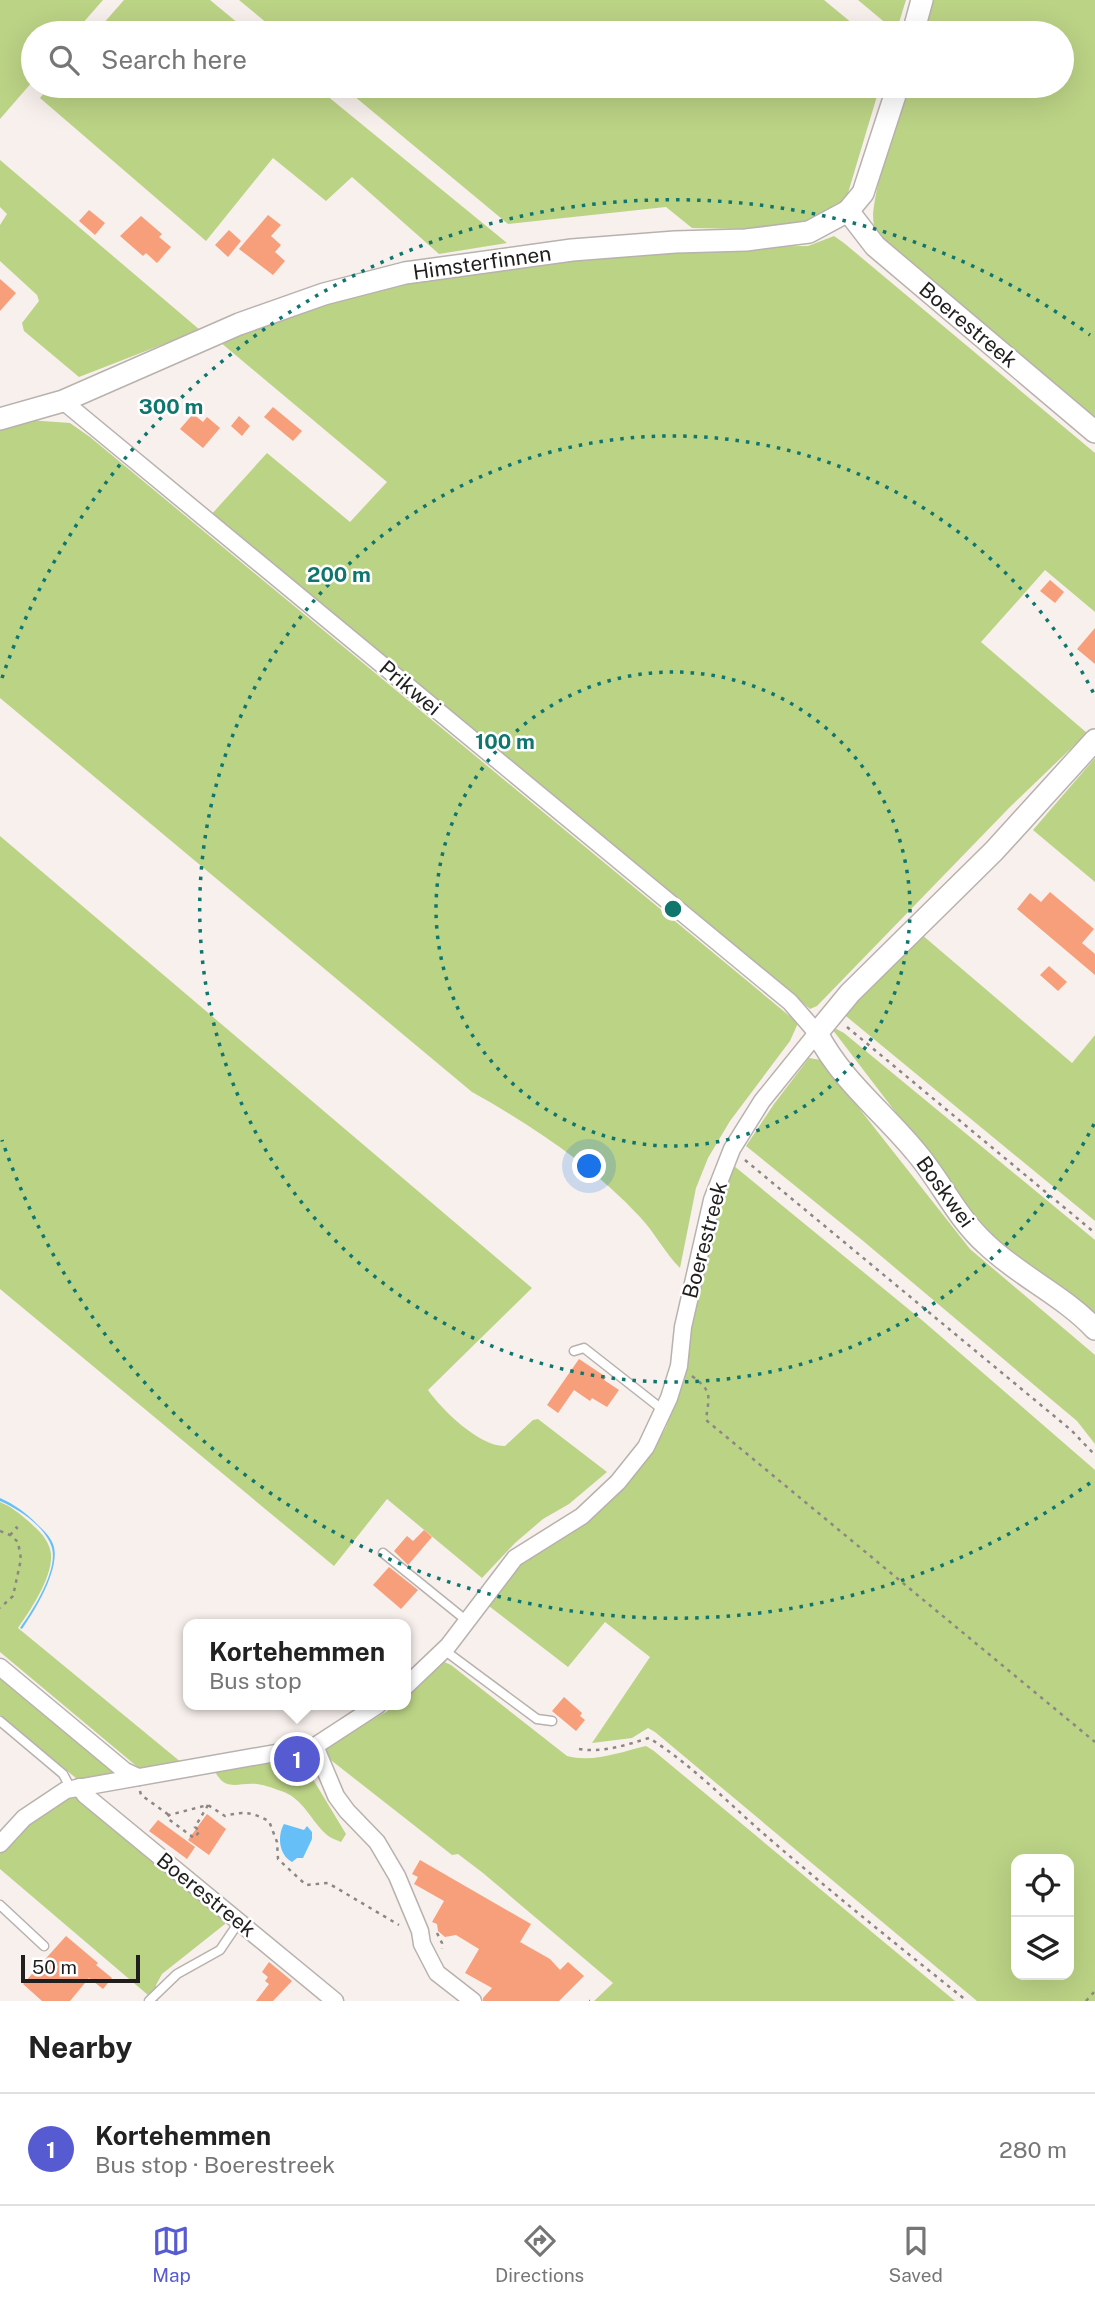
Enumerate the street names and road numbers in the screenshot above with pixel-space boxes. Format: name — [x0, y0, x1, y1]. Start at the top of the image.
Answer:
street label: Himsterfinnen — [411, 240, 553, 285]
street label: Boerestreek — [914, 276, 1022, 373]
street label: Prikwei — [375, 655, 446, 720]
street label: Boskwei — [911, 1151, 980, 1232]
street label: Boerestreek — [677, 1178, 732, 1301]
street label: Boerestreek — [152, 1847, 261, 1942]

